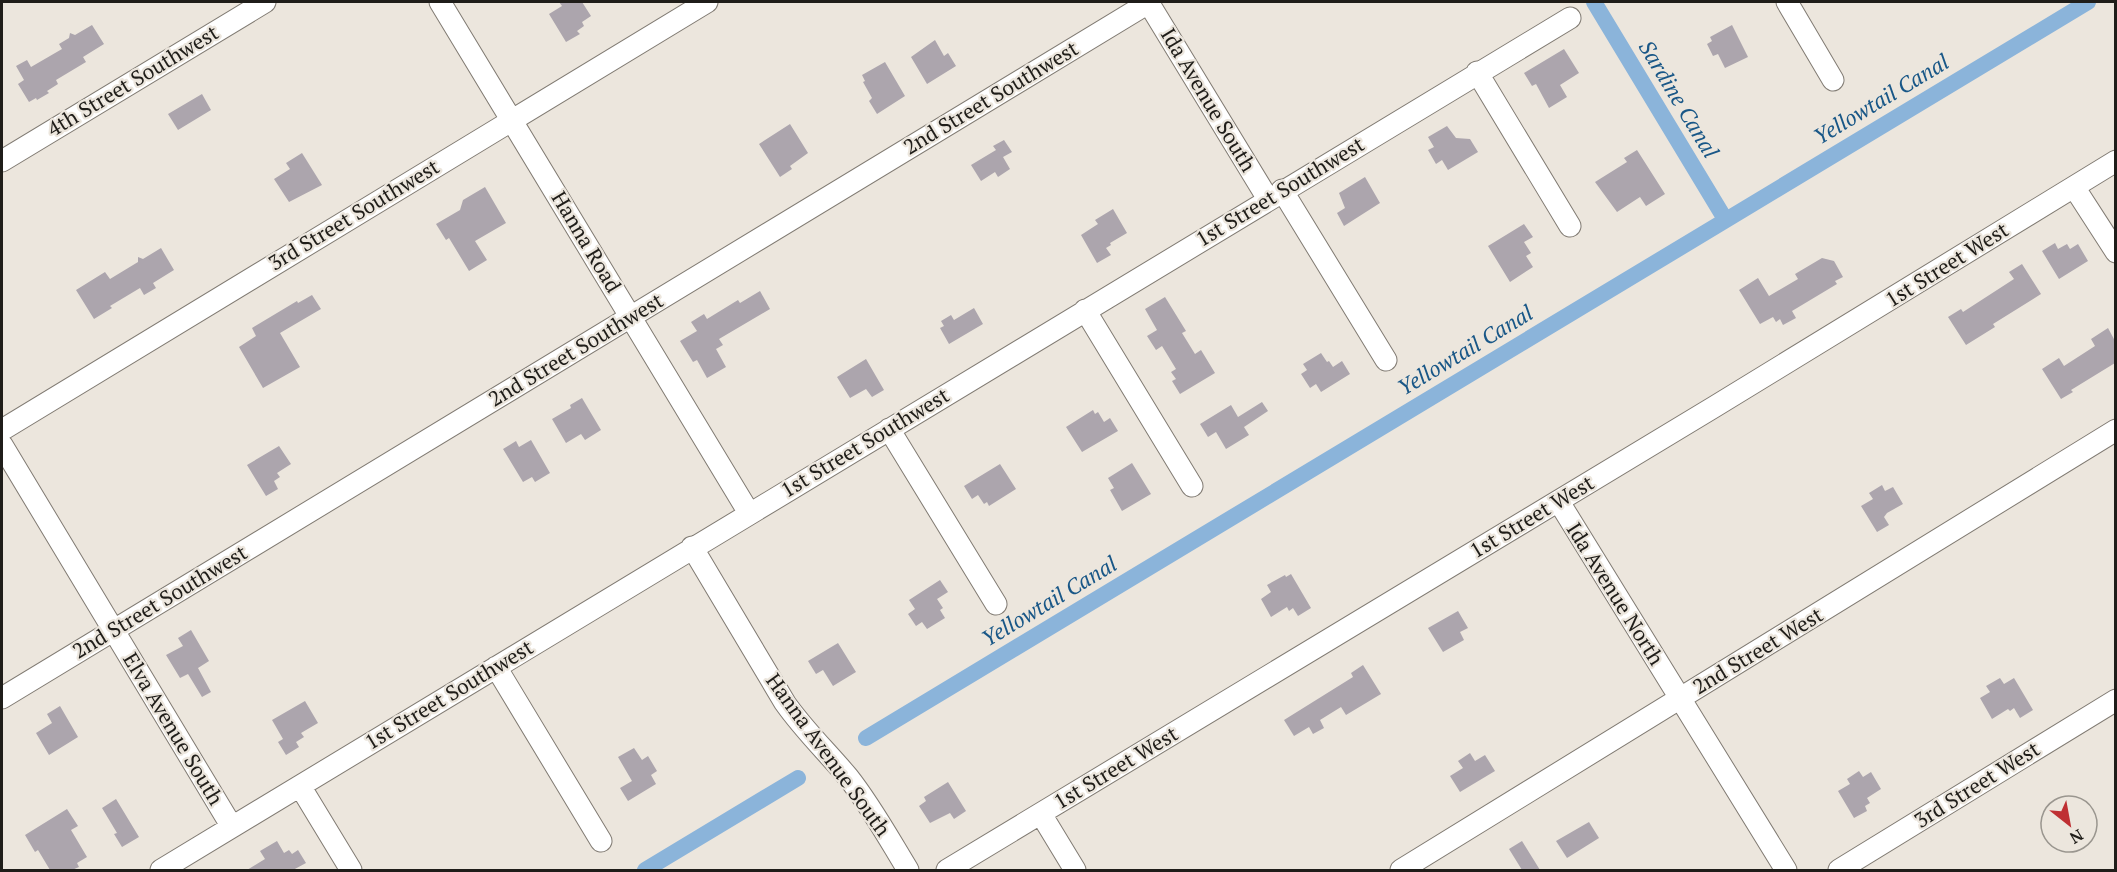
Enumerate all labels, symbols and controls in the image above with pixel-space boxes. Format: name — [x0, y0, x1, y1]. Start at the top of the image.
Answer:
street label: 4th Street Southwest — [42, 18, 223, 142]
street label: Ida Avenue South — [1155, 22, 1263, 177]
street label: 2nd Street Southwest — [898, 34, 1083, 160]
water label: Sardine Canal — [1633, 34, 1726, 163]
water label: Yellowtail Canal — [1808, 47, 1954, 150]
street label: 1st Street Southwest — [1190, 130, 1369, 253]
street label: 3rd Street Southwest — [263, 152, 444, 276]
street label: Hanna Road — [546, 186, 628, 298]
street label: 1st Street West — [1880, 215, 2013, 313]
street label: 2nd Street Southwest — [483, 286, 668, 412]
water label: Yellowtail Canal — [1392, 298, 1538, 401]
street label: 1st Street Southwest — [775, 381, 954, 504]
street label: 1st Street West — [1464, 468, 1599, 564]
street label: Ida Avenue North — [1561, 517, 1671, 670]
street label: 2nd Street Southwest — [67, 538, 252, 664]
water label: Yellowtail Canal — [976, 549, 1122, 652]
street label: 2nd Street West — [1687, 600, 1828, 700]
street label: 1st Street Southwest — [359, 633, 538, 756]
street label: Elva Avenue South — [117, 647, 231, 810]
street label: Hanna Avenue South — [760, 667, 897, 842]
street label: 1st Street West — [1048, 719, 1183, 815]
street label: 3rd Street West — [1908, 734, 2045, 834]
north arrow — [2039, 794, 2099, 854]
text: N — [2066, 824, 2088, 849]

